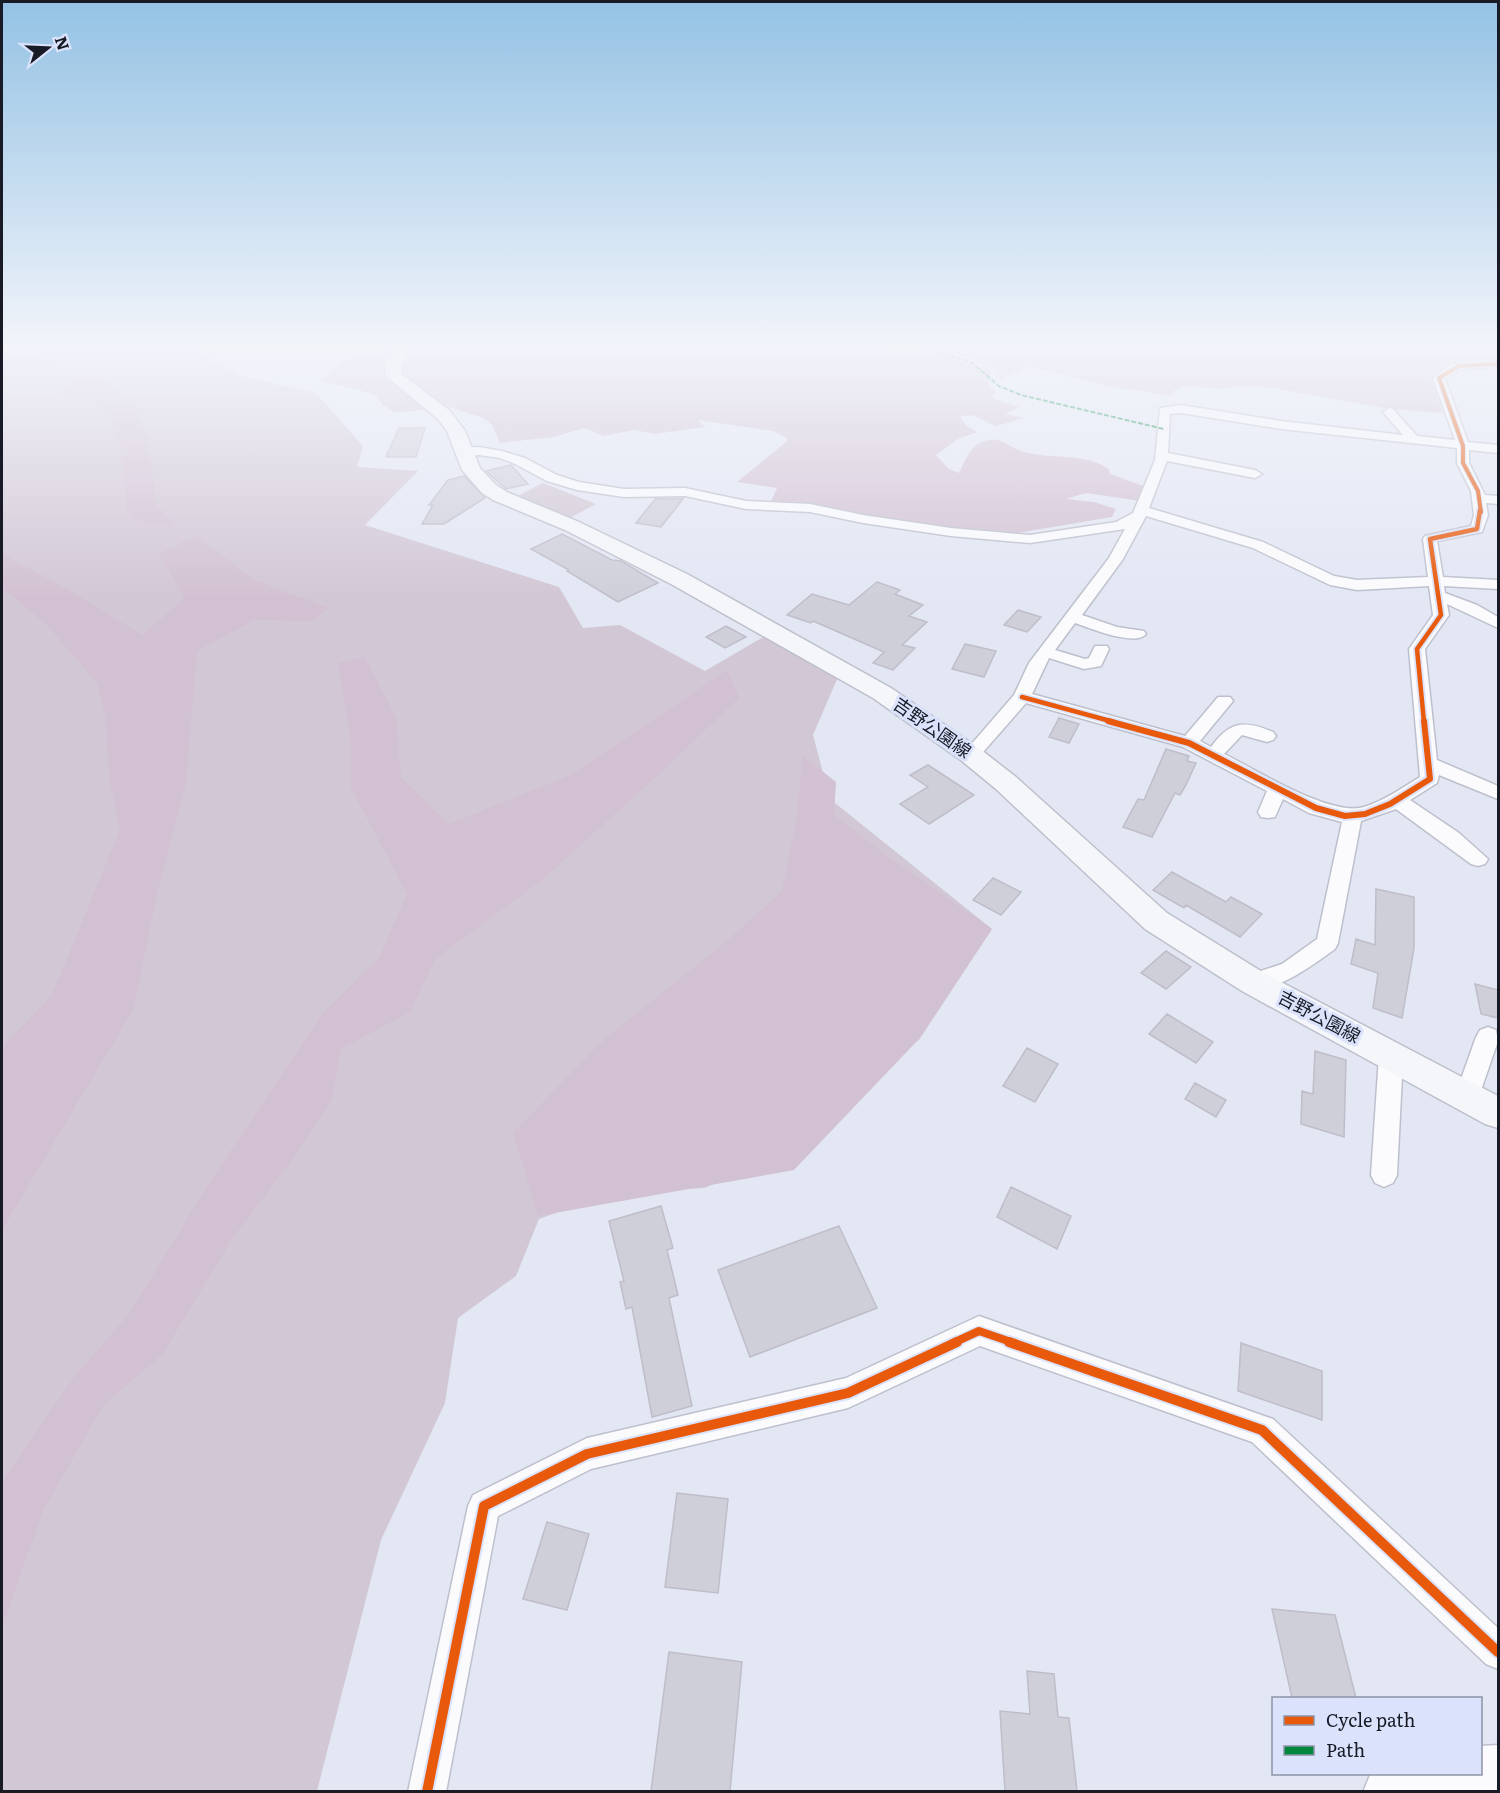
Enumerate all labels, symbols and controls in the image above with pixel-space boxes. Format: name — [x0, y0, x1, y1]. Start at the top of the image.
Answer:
north arrow — [18, 18, 78, 78]
text: N — [50, 33, 77, 53]
street label: 吉野公園線 — [888, 690, 977, 764]
street label: 吉野公園線 — [1274, 983, 1366, 1049]
legend — [1272, 1697, 1482, 1775]
text: Cycle path — [1326, 1706, 1415, 1733]
text: Path — [1326, 1736, 1365, 1763]

